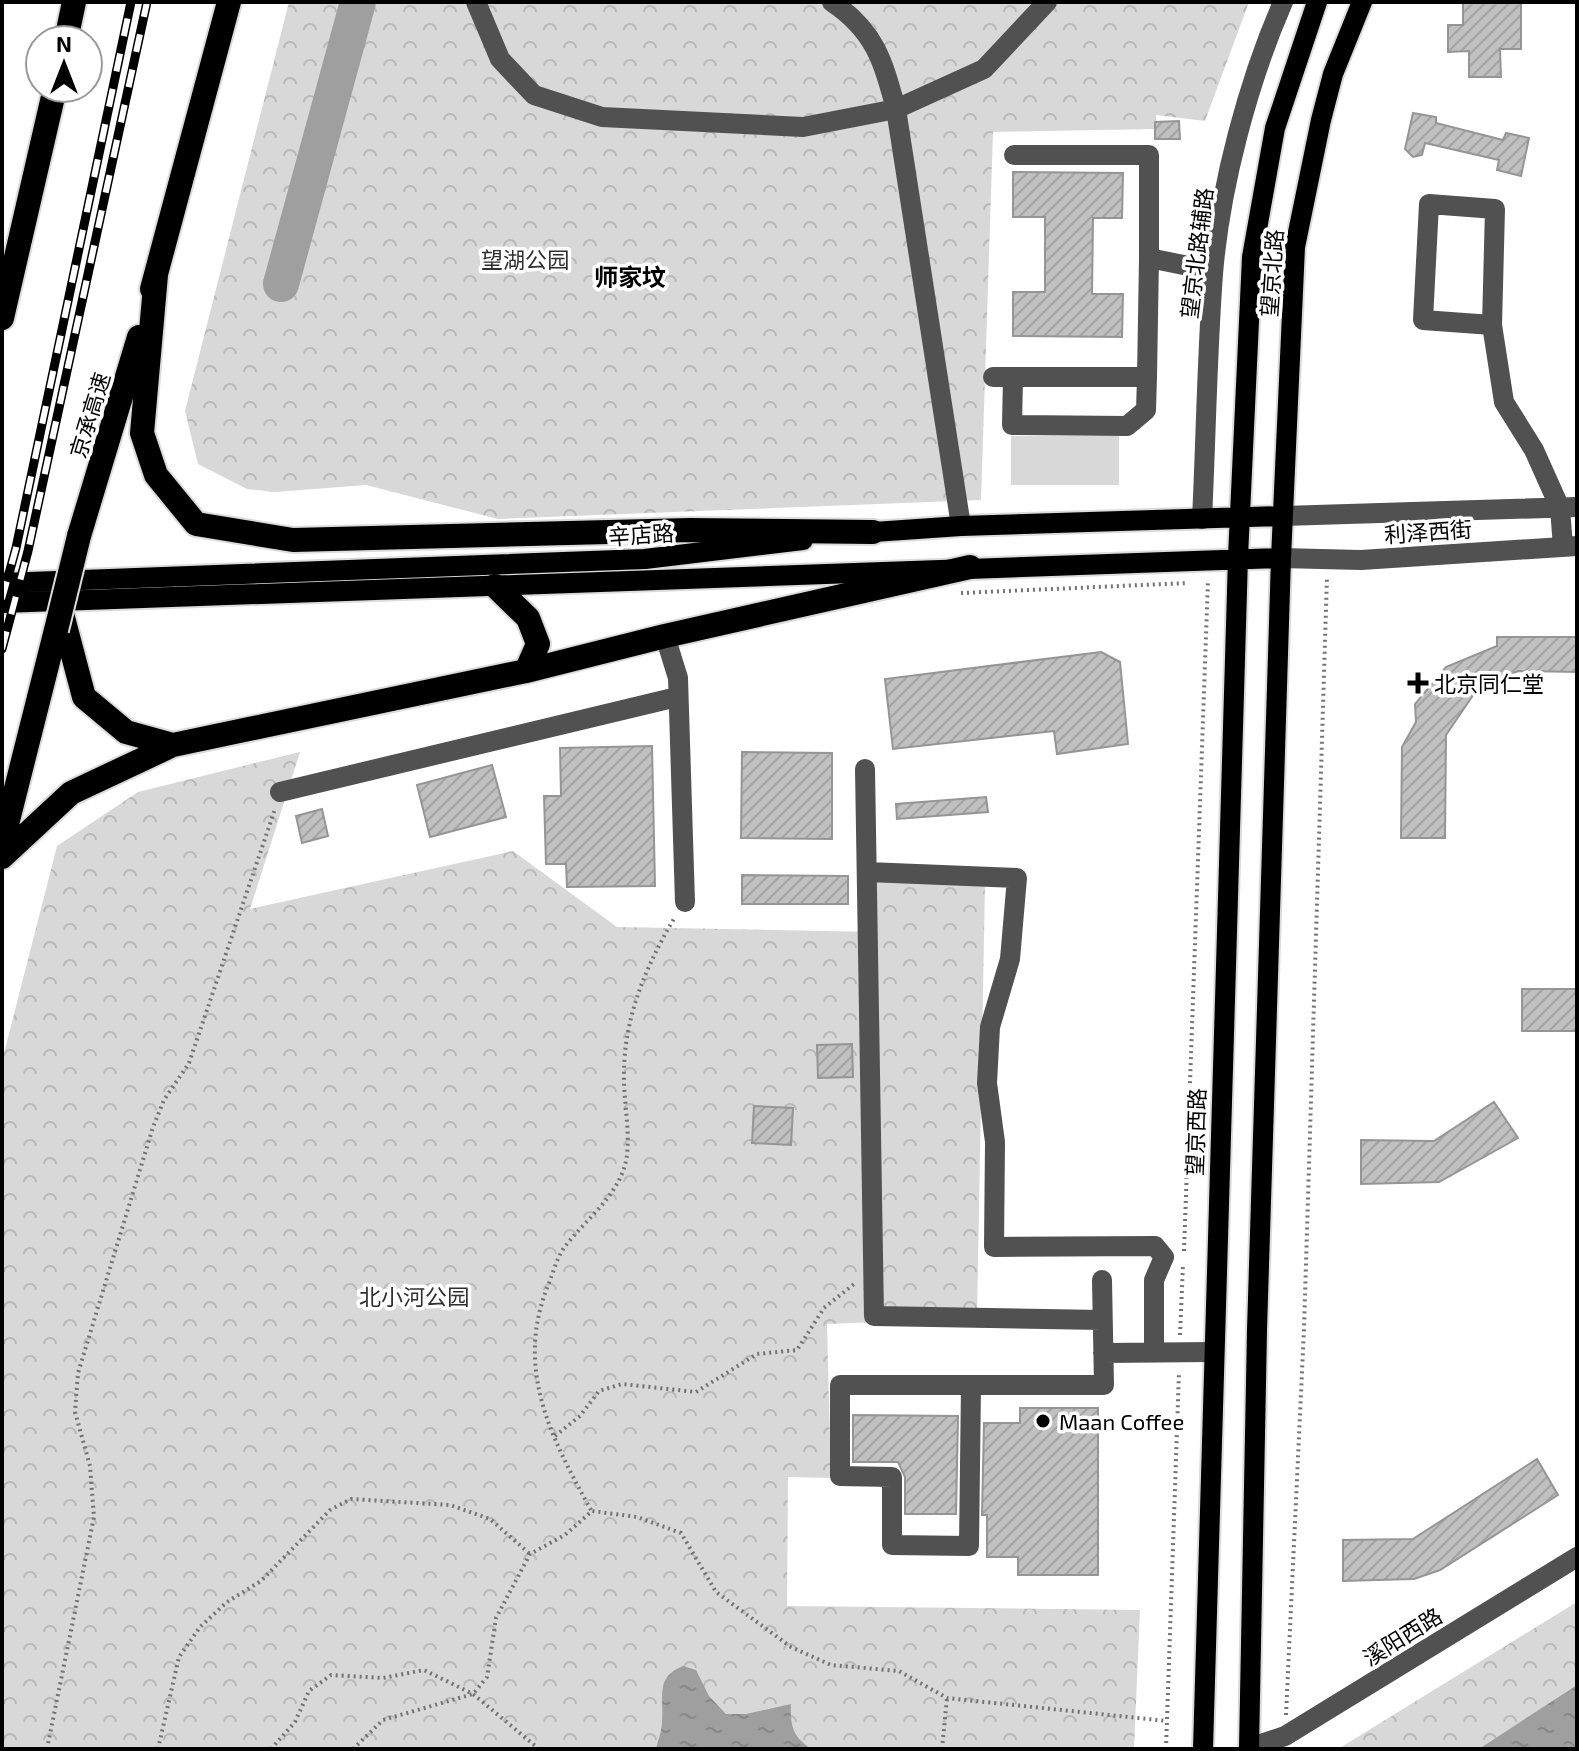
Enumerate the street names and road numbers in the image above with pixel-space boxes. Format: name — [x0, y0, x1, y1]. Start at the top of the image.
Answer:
street label: 望京北路辅路 — [1175, 186, 1217, 320]
street label: 望京北路 — [1255, 228, 1287, 318]
street label: 京承高速 — [64, 369, 114, 461]
street label: 利泽西街 — [1383, 515, 1473, 547]
street label: 辛店路 — [607, 519, 675, 549]
street label: 望京西路 — [1180, 1088, 1210, 1176]
street label: 溪阳西路 — [1358, 1602, 1446, 1670]

